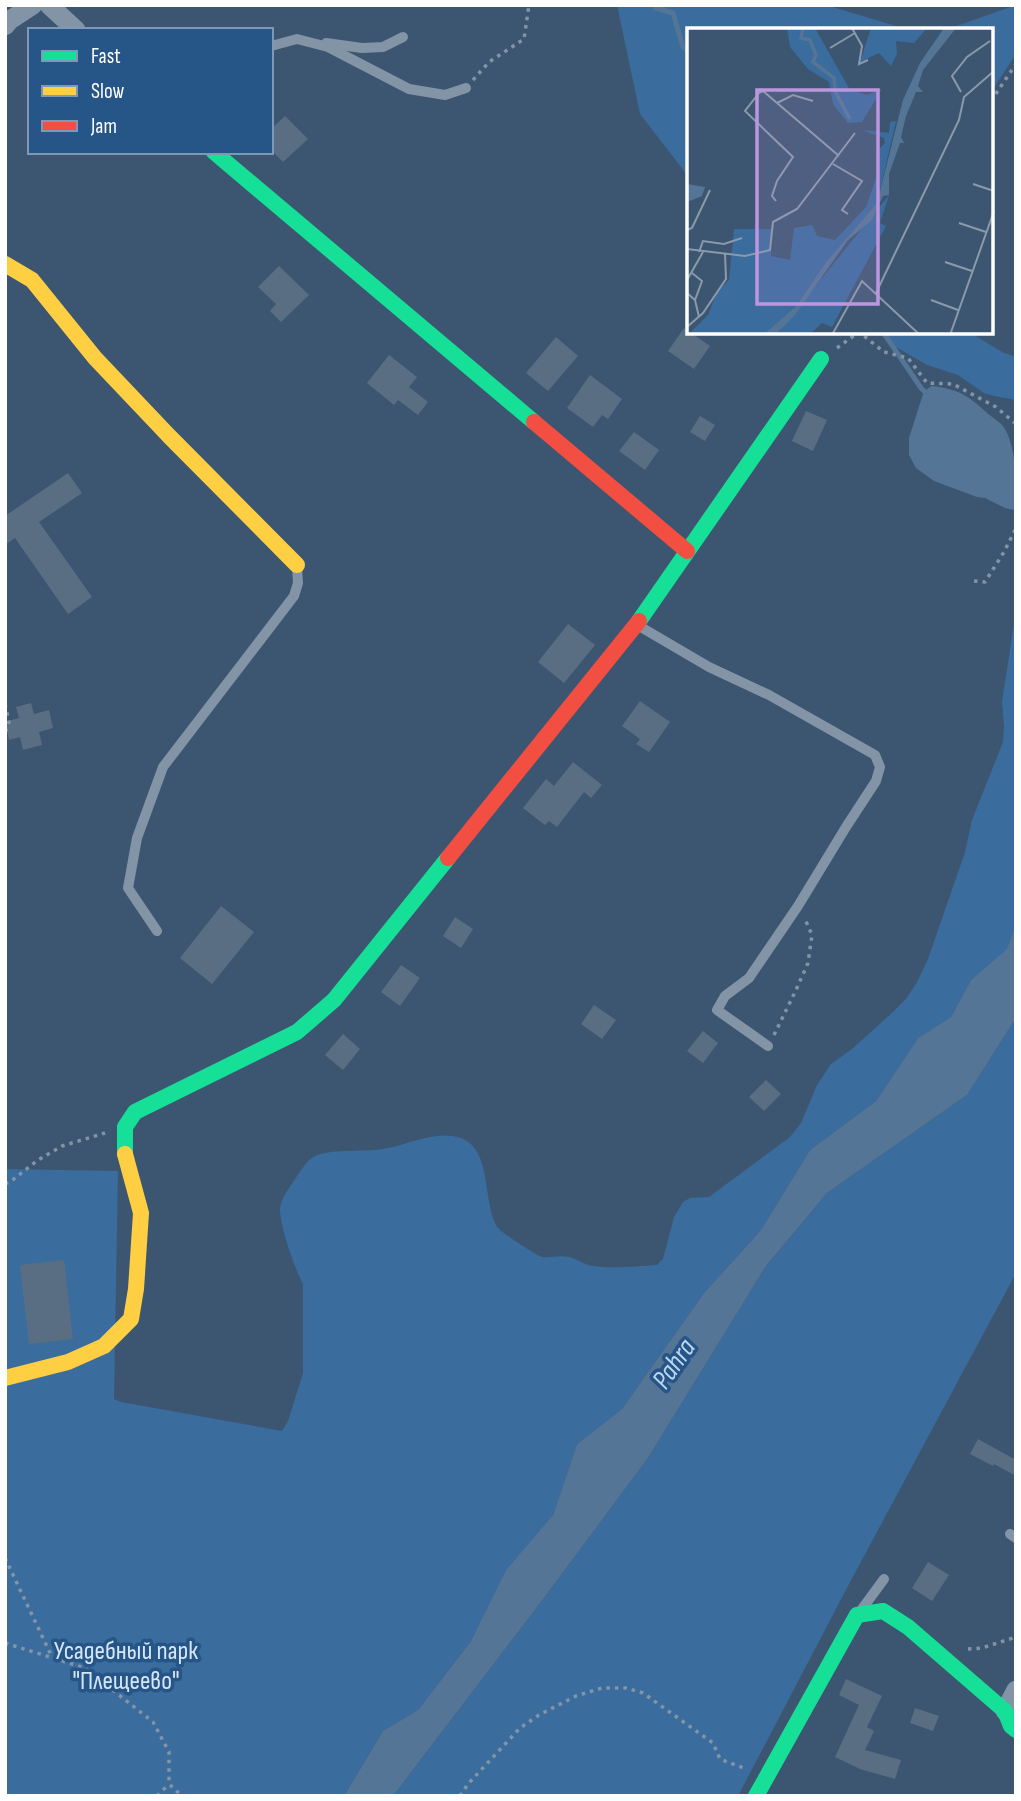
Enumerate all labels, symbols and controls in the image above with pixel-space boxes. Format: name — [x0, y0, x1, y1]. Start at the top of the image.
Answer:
legend — [28, 28, 273, 154]
inset map — [687, 28, 993, 334]
text: Fast — [91, 44, 121, 69]
text: Slow — [91, 79, 125, 104]
text: Jam — [90, 114, 117, 139]
water label: Pahra — [645, 1332, 703, 1395]
park label: Усадебный парк "Плещеево" — [54, 1636, 198, 1697]

